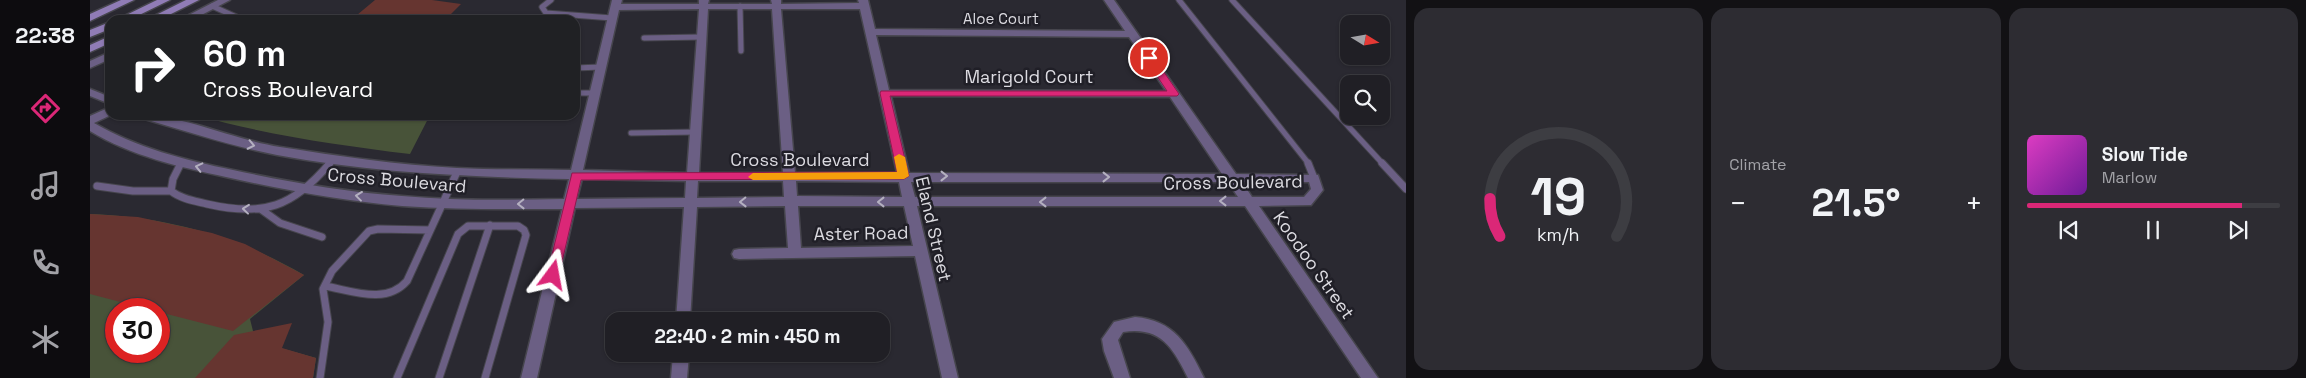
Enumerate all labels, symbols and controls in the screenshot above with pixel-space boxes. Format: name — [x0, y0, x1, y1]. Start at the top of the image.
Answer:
street label: Aloe Court — [963, 9, 1039, 28]
north arrow — [1340, 15, 1390, 65]
map controls — [1340, 15, 1390, 125]
text: 22:38 — [15, 21, 75, 49]
text: 60 m — [203, 32, 286, 76]
icon: right — [120, 35, 185, 100]
pin — [1128, 37, 1170, 79]
icon: arrive — [1135, 44, 1163, 72]
street label: Marigold Court — [964, 65, 1094, 88]
text: Cross Boulevard — [203, 75, 373, 103]
button: search — [1340, 75, 1390, 125]
icon: directions — [28, 91, 63, 126]
one-way arrow — [247, 139, 256, 150]
text: Slow Tide — [2102, 142, 2188, 167]
street label: Cross Boulevard — [730, 148, 870, 171]
text: Climate — [1729, 154, 1786, 175]
one-way arrow — [195, 162, 204, 173]
street label: Cross Boulevard — [327, 162, 467, 198]
text: 19 — [1531, 164, 1586, 230]
text: Marlow — [2102, 167, 2157, 188]
icon: music — [28, 168, 63, 203]
street label: Cross Boulevard — [1163, 169, 1303, 195]
one-way arrow — [940, 171, 948, 181]
one-way arrow — [1102, 172, 1110, 182]
street label: Eland Street — [911, 174, 957, 284]
text: 21.5° — [1812, 179, 1900, 227]
text: − — [1729, 185, 1747, 221]
text: + — [1965, 185, 1983, 221]
one-way arrow — [355, 191, 363, 201]
one-way arrow — [1219, 196, 1227, 206]
one-way arrow — [739, 197, 746, 207]
one-way arrow — [877, 197, 884, 207]
one-way arrow — [1039, 197, 1047, 207]
one-way arrow — [517, 199, 524, 209]
one-way arrow — [242, 204, 250, 215]
street label: Koodoo Street — [1268, 207, 1360, 323]
icon: previous — [2055, 216, 2083, 244]
icon: pause — [2139, 216, 2167, 244]
icon: next — [2224, 216, 2252, 244]
street label: Aster Road — [813, 221, 909, 245]
text: km/h — [1537, 223, 1580, 246]
icon: phone — [28, 245, 63, 280]
position arrow — [526, 248, 578, 300]
speed limit sign: 30 — [105, 298, 170, 363]
icon: climate — [28, 322, 63, 357]
text: 22:40 · 2 min · 450 m — [654, 324, 841, 349]

